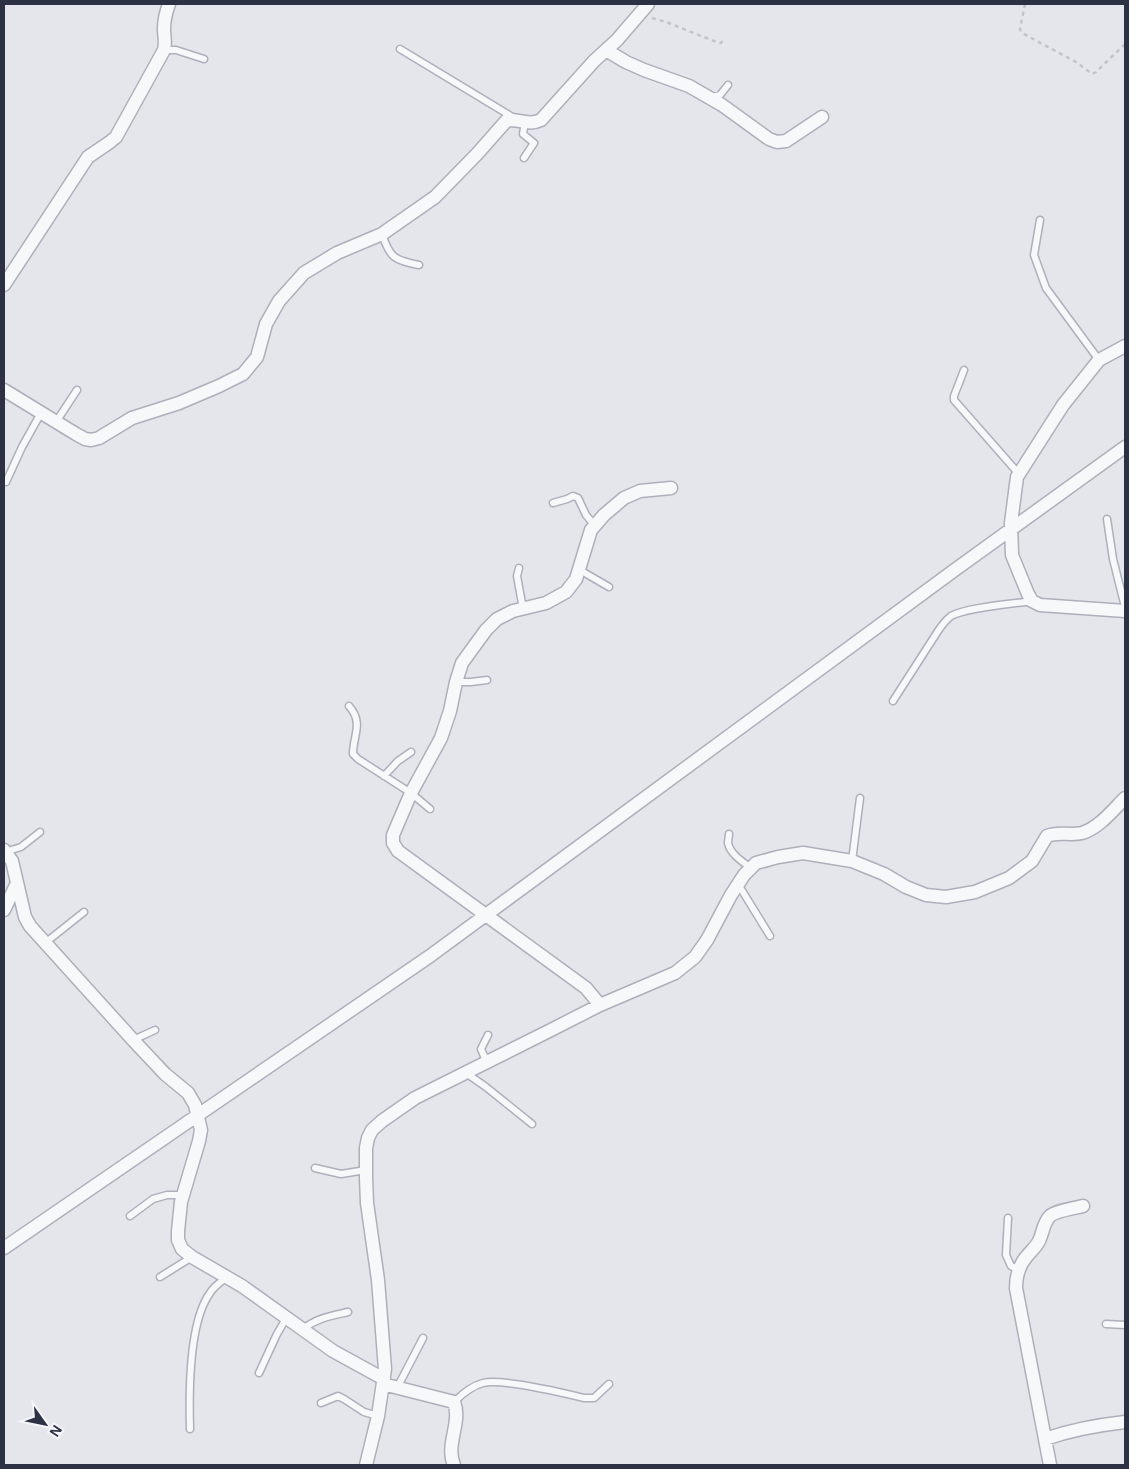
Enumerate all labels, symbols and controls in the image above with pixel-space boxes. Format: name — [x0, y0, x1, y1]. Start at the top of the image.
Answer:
north arrow — [20, 1399, 70, 1449]
text: N — [46, 1422, 65, 1440]

